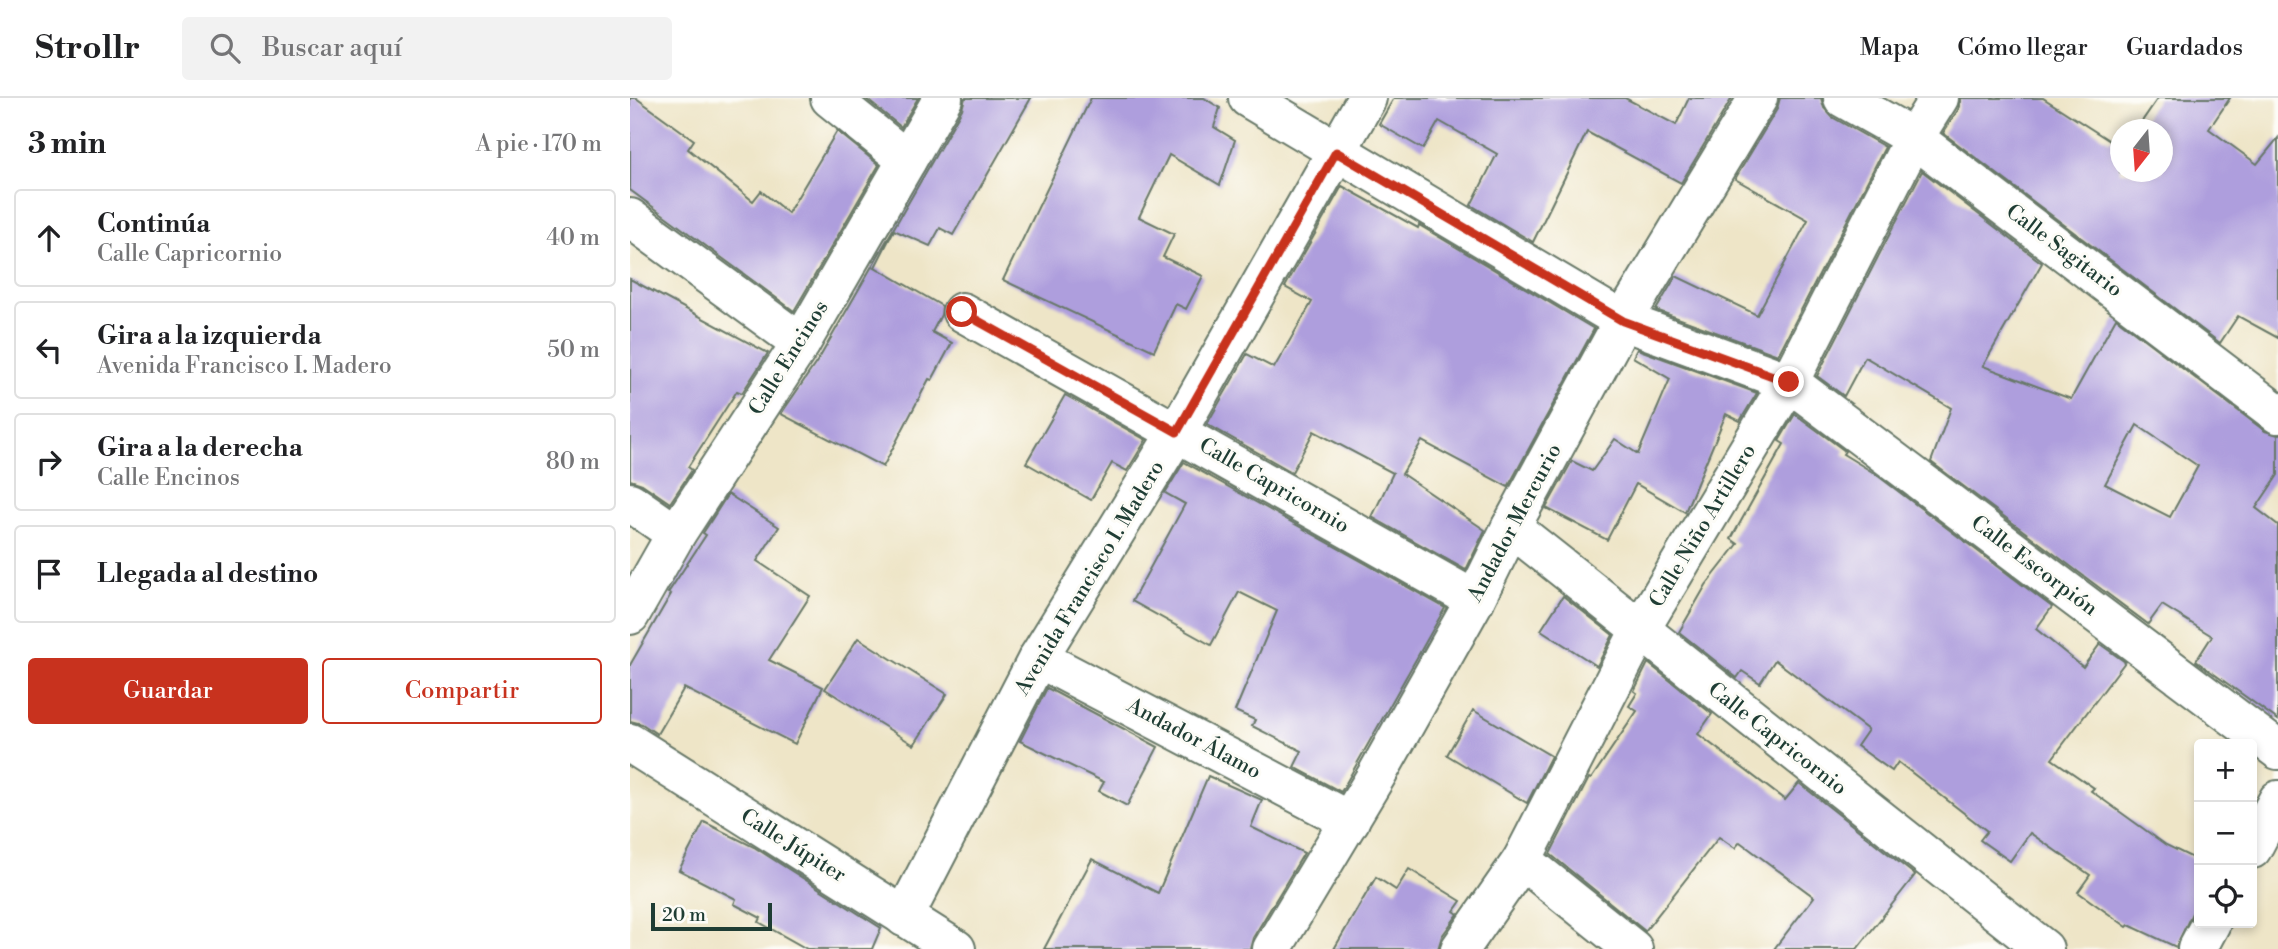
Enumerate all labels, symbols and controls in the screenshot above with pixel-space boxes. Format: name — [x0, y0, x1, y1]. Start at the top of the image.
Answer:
search box — [182, 17, 672, 80]
text: Strollr — [35, 28, 140, 69]
icon: search — [206, 29, 244, 67]
text: Buscar aquí — [262, 32, 402, 64]
text: Mapa — [1860, 33, 1919, 63]
text: Cómo llegar — [1957, 33, 2088, 63]
text: Guardados — [2126, 33, 2243, 63]
north arrow — [2110, 119, 2173, 182]
text: 3 min — [28, 125, 106, 163]
text: A pie · 170 m — [476, 130, 602, 158]
street label: Calle Sagitario — [2001, 199, 2127, 303]
text: Continúa — [97, 208, 210, 240]
icon: ahead — [30, 219, 68, 257]
text: 40 m — [546, 224, 600, 252]
text: Calle Capricornio — [97, 240, 282, 268]
street label: Calle Encinos — [743, 296, 835, 420]
route start — [946, 296, 977, 327]
text: Gira a la izquierda — [97, 320, 321, 352]
icon: left — [30, 331, 68, 369]
text: 50 m — [547, 336, 600, 364]
text: Avenida Francisco I. Madero — [97, 352, 392, 380]
route end — [1773, 366, 1804, 397]
text: Gira a la derecha — [97, 432, 303, 464]
street label: Calle Capricornio — [1194, 432, 1354, 540]
street label: Andador Mercurio — [1462, 439, 1568, 607]
street label: Calle Niño Artillero — [1644, 440, 1762, 612]
icon: right — [30, 443, 68, 481]
text: 80 m — [546, 448, 600, 476]
street label: Avenida Francisco I. Madero — [1009, 456, 1170, 701]
text: Calle Encinos — [97, 464, 240, 492]
street label: Calle Escorpión — [1966, 510, 2103, 622]
icon: arrive — [30, 555, 68, 593]
text: Llegada al destino — [97, 558, 318, 590]
button: Guardar — [28, 658, 308, 724]
button: Compartir — [322, 658, 602, 724]
street label: Calle Capricornio — [1702, 677, 1852, 801]
street label: Andador Álamo — [1122, 691, 1266, 785]
map controls — [2194, 739, 2257, 928]
button: + — [2194, 739, 2257, 802]
button: − — [2194, 802, 2257, 865]
street label: Calle Júpiter — [736, 803, 850, 889]
button: locate — [2194, 865, 2257, 928]
scale bar — [651, 900, 772, 932]
text: 20 m — [662, 903, 706, 927]

